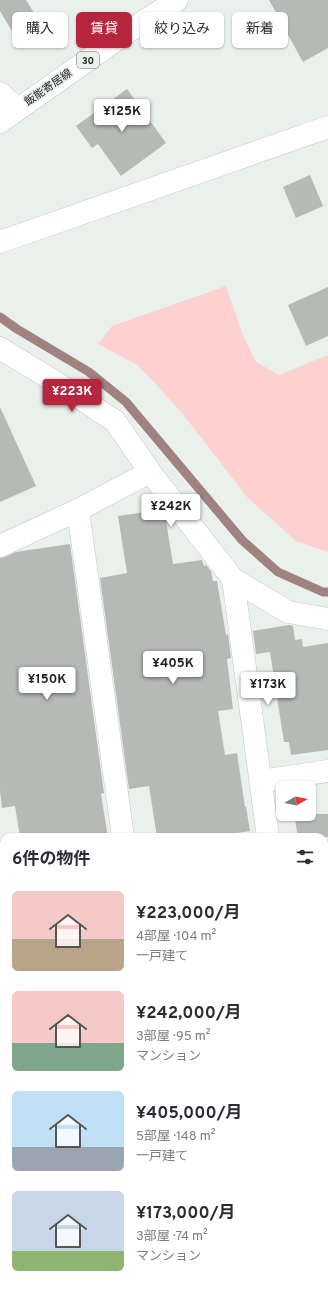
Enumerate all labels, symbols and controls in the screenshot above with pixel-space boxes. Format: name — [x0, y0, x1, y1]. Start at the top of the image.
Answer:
chip: 購入 — [12, 12, 68, 48]
chip: 賃貸 — [76, 12, 132, 48]
chip: 絞り込み — [140, 12, 224, 48]
chip: 新着 — [232, 12, 288, 48]
road number: 30 — [77, 52, 99, 68]
street label: 飯能寄居線 — [22, 66, 75, 109]
pin: ¥125K — [94, 99, 150, 133]
text: ¥125K — [103, 104, 141, 120]
pin: ¥223K — [44, 379, 100, 413]
text: ¥223K — [52, 384, 92, 400]
pin: ¥242K — [143, 494, 199, 528]
text: ¥242K — [150, 499, 192, 515]
pin: ¥405K — [145, 651, 201, 685]
text: ¥405K — [152, 656, 194, 672]
pin: ¥150K — [19, 667, 75, 701]
text: ¥150K — [28, 672, 66, 688]
pin: ¥173K — [240, 672, 296, 706]
text: ¥173K — [250, 677, 286, 693]
north arrow — [276, 781, 316, 821]
map controls — [276, 781, 316, 821]
icon: filters — [294, 846, 316, 868]
text: 6件の物件 — [12, 849, 90, 871]
text: ¥223,000/月 — [136, 903, 241, 925]
icon: home — [44, 907, 92, 955]
text: 4部屋 · 104 m² — [136, 929, 216, 945]
text: 一戸建て — [136, 949, 188, 965]
text: ¥242,000/月 — [136, 1003, 242, 1025]
icon: home — [44, 1007, 92, 1055]
text: 3部屋 · 95 m² — [136, 1029, 211, 1045]
text: マンション — [136, 1049, 201, 1065]
text: ¥405,000/月 — [136, 1103, 243, 1125]
icon: home — [44, 1107, 92, 1155]
text: 5部屋 · 148 m² — [136, 1129, 216, 1145]
text: 一戸建て — [136, 1149, 188, 1165]
text: ¥173,000/月 — [136, 1203, 236, 1225]
icon: home — [44, 1207, 92, 1255]
text: 3部屋 · 74 m² — [136, 1229, 208, 1245]
text: マンション — [136, 1249, 201, 1265]

